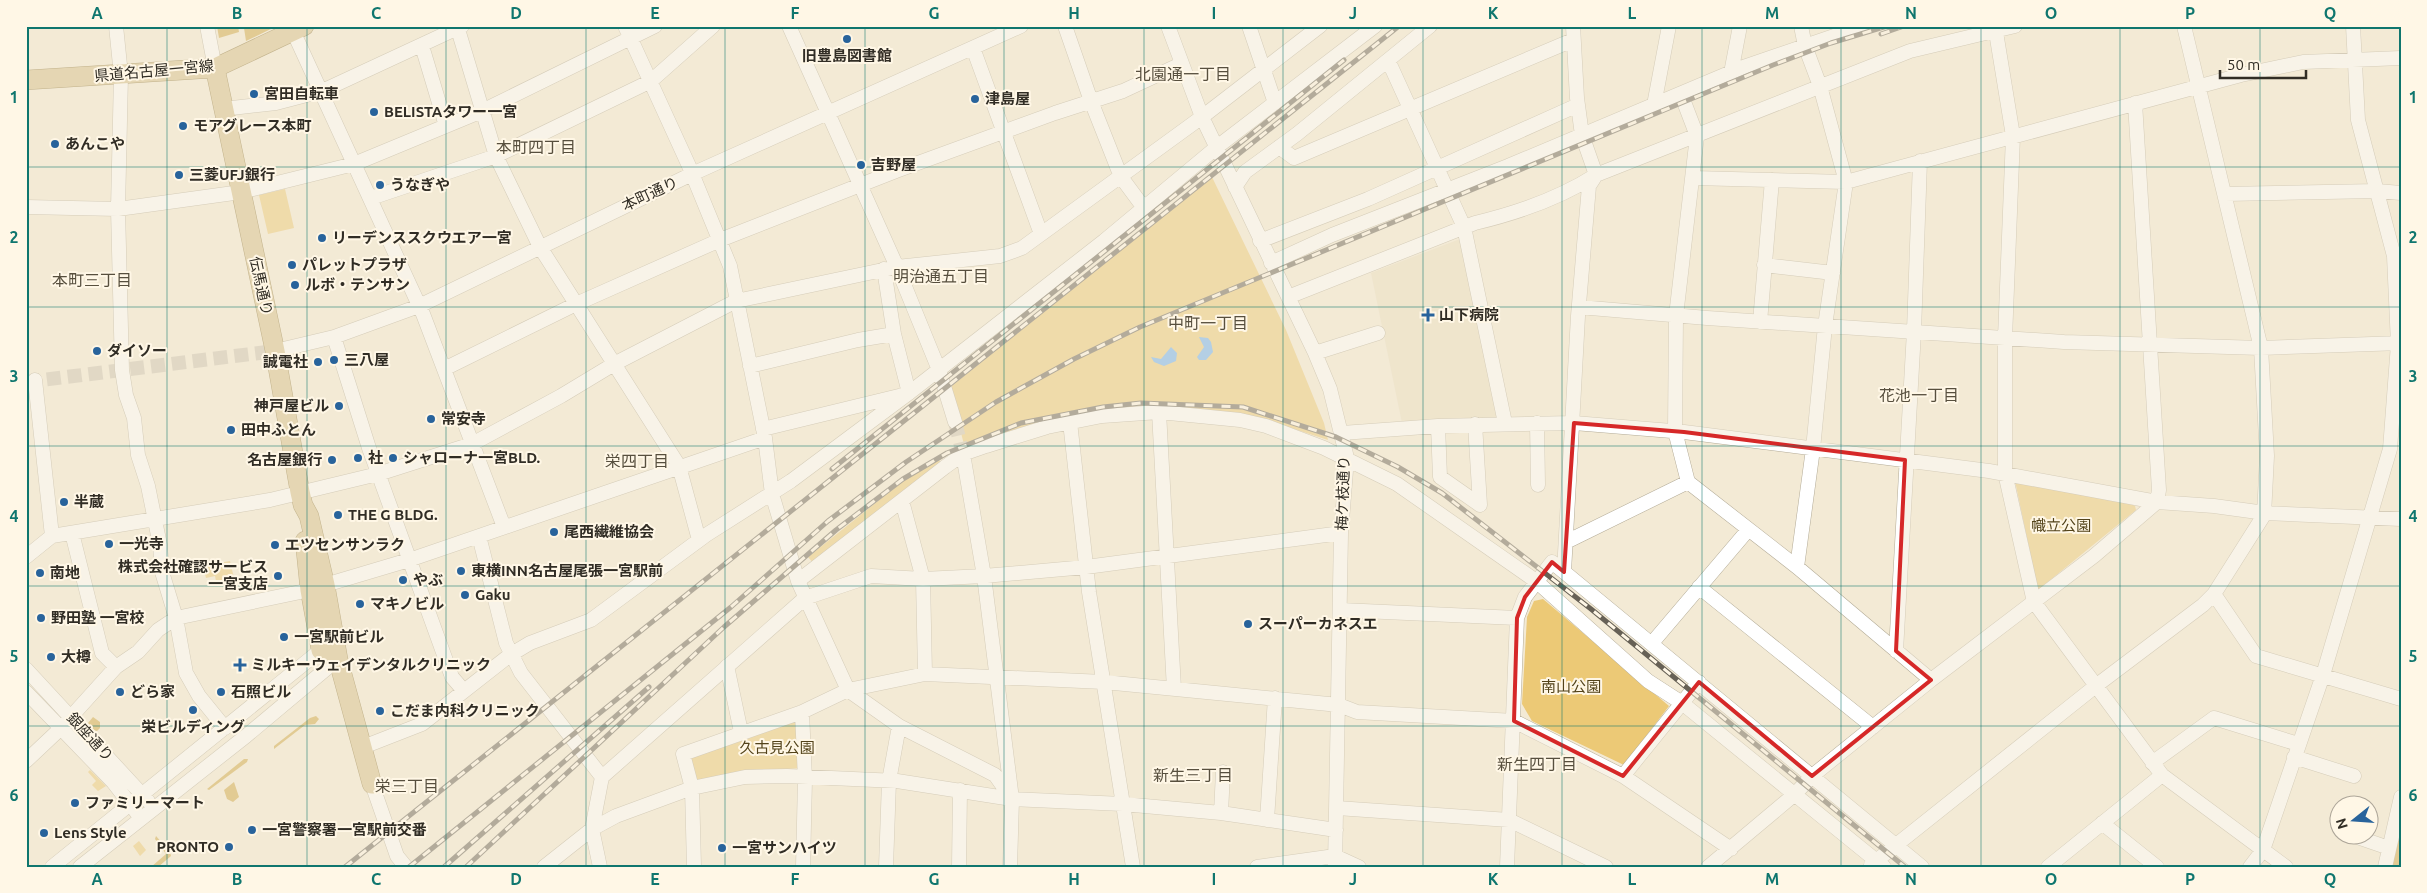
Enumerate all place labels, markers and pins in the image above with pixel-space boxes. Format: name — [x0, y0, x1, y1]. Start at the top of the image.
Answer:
marker: 旧豊島図書館 — [841, 33, 853, 45]
place label: 旧豊島図書館 — [802, 47, 892, 64]
place label: 宮田自転車 — [264, 85, 339, 102]
marker: 宮田自転車 — [248, 88, 260, 100]
place label: 津島屋 — [985, 90, 1030, 107]
marker: 津島屋 — [969, 93, 981, 105]
place label: BELISTAタワー一宮 — [384, 103, 517, 120]
marker: BELISTAタワー一宮 — [368, 106, 380, 118]
place label: モアグレース本町 — [193, 117, 312, 134]
marker: モアグレース本町 — [177, 120, 189, 132]
place label: あんこや — [65, 135, 125, 152]
marker: あんこや — [49, 138, 61, 150]
place label: 吉野屋 — [871, 156, 916, 173]
marker: 吉野屋 — [855, 159, 867, 171]
place label: 三菱UFJ銀行 — [189, 166, 275, 183]
marker: 三菱UFJ銀行 — [173, 169, 185, 181]
place label: うなぎや — [390, 176, 450, 193]
marker: うなぎや — [374, 179, 386, 191]
place label: リーデンススクウエア一宮 — [332, 229, 512, 246]
marker: リーデンススクウエア一宮 — [316, 232, 328, 244]
place label: パレットプラザ — [302, 256, 407, 273]
marker: パレットプラザ — [286, 259, 298, 271]
place label: ルボ・テンサン — [305, 276, 410, 293]
marker: ルボ・テンサン — [289, 279, 301, 291]
place label: 山下病院 — [1439, 306, 1499, 323]
marker: 山下病院 — [1421, 308, 1435, 322]
place label: ダイソー — [107, 342, 167, 359]
marker: ダイソー — [91, 345, 103, 357]
place label: 三八屋 — [344, 351, 389, 368]
place label: 誠電社 — [263, 353, 308, 370]
marker: 三八屋 — [328, 354, 340, 366]
marker: 誠電社 — [312, 356, 324, 368]
place label: 神戸屋ビル — [253, 397, 329, 414]
marker: 神戸屋ビル — [333, 400, 345, 412]
place label: 常安寺 — [441, 410, 486, 427]
marker: 常安寺 — [425, 413, 437, 425]
place label: 田中ふとん — [241, 421, 316, 438]
marker: 田中ふとん — [225, 424, 237, 436]
place label: 社 — [368, 449, 383, 466]
place label: シャローナ一宮BLD. — [403, 449, 541, 466]
place label: 名古屋銀行 — [247, 451, 322, 468]
marker: 社 — [352, 452, 364, 464]
marker: シャローナ一宮BLD. — [387, 452, 399, 464]
marker: 名古屋銀行 — [326, 454, 338, 466]
place label: 半蔵 — [74, 493, 104, 510]
marker: 半蔵 — [58, 496, 70, 508]
place label: THE G BLDG. — [348, 506, 438, 523]
marker: THE G BLDG. — [332, 509, 344, 521]
place label: 尾西繊維協会 — [564, 523, 654, 540]
marker: 尾西繊維協会 — [548, 526, 560, 538]
place label: 一光寺 — [119, 535, 164, 552]
place label: エツセンサンラク — [285, 536, 405, 553]
marker: 一光寺 — [103, 538, 115, 550]
marker: エツセンサンラク — [269, 539, 281, 551]
place label: 株式会社確認サービス 一宮支店 — [118, 558, 268, 592]
place label: 東横INN名古屋尾張一宮駅前 — [471, 562, 663, 579]
place label: 南地 — [50, 564, 80, 581]
marker: 東横INN名古屋尾張一宮駅前 — [455, 565, 467, 577]
marker: 南地 — [34, 567, 46, 579]
marker: 株式会社確認サービス 一宮支店 — [272, 570, 284, 582]
place label: やぶ — [413, 571, 443, 588]
marker: やぶ — [397, 574, 409, 586]
place label: Gaku — [475, 586, 511, 603]
marker: Gaku — [459, 589, 471, 601]
place label: マキノビル — [370, 595, 444, 612]
marker: マキノビル — [354, 598, 366, 610]
place label: 野田塾 一宮校 — [51, 609, 145, 626]
marker: 野田塾 一宮校 — [35, 612, 47, 624]
place label: スーパーカネスエ — [1258, 615, 1378, 632]
marker: スーパーカネスエ — [1242, 618, 1254, 630]
place label: 一宮駅前ビル — [294, 628, 384, 645]
marker: 一宮駅前ビル — [278, 631, 290, 643]
place label: 大樽 — [61, 648, 91, 665]
marker: 大樽 — [45, 651, 57, 663]
place label: ミルキーウェイデンタルクリニック — [251, 656, 491, 673]
marker: ミルキーウェイデンタルクリニック — [233, 658, 247, 672]
place label: どら家 — [130, 683, 175, 700]
place label: 石照ビル — [231, 683, 291, 700]
marker: どら家 — [114, 686, 126, 698]
marker: 石照ビル — [215, 686, 227, 698]
place label: こだま内科クリニック — [390, 702, 540, 719]
marker: 栄ビルディング — [187, 704, 199, 716]
marker: こだま内科クリニック — [374, 705, 386, 717]
place label: 栄ビルディング — [141, 718, 245, 735]
place label: ファミリーマート — [85, 794, 205, 811]
marker: ファミリーマート — [69, 797, 81, 809]
place label: 一宮警察署一宮駅前交番 — [262, 821, 427, 838]
place label: Lens Style — [54, 824, 127, 841]
marker: 一宮警察署一宮駅前交番 — [246, 824, 258, 836]
marker: Lens Style — [38, 827, 50, 839]
place label: PRONTO — [156, 838, 219, 855]
place label: 一宮サンハイツ — [732, 839, 837, 856]
marker: PRONTO — [223, 841, 235, 853]
marker: 一宮サンハイツ — [716, 842, 728, 854]

